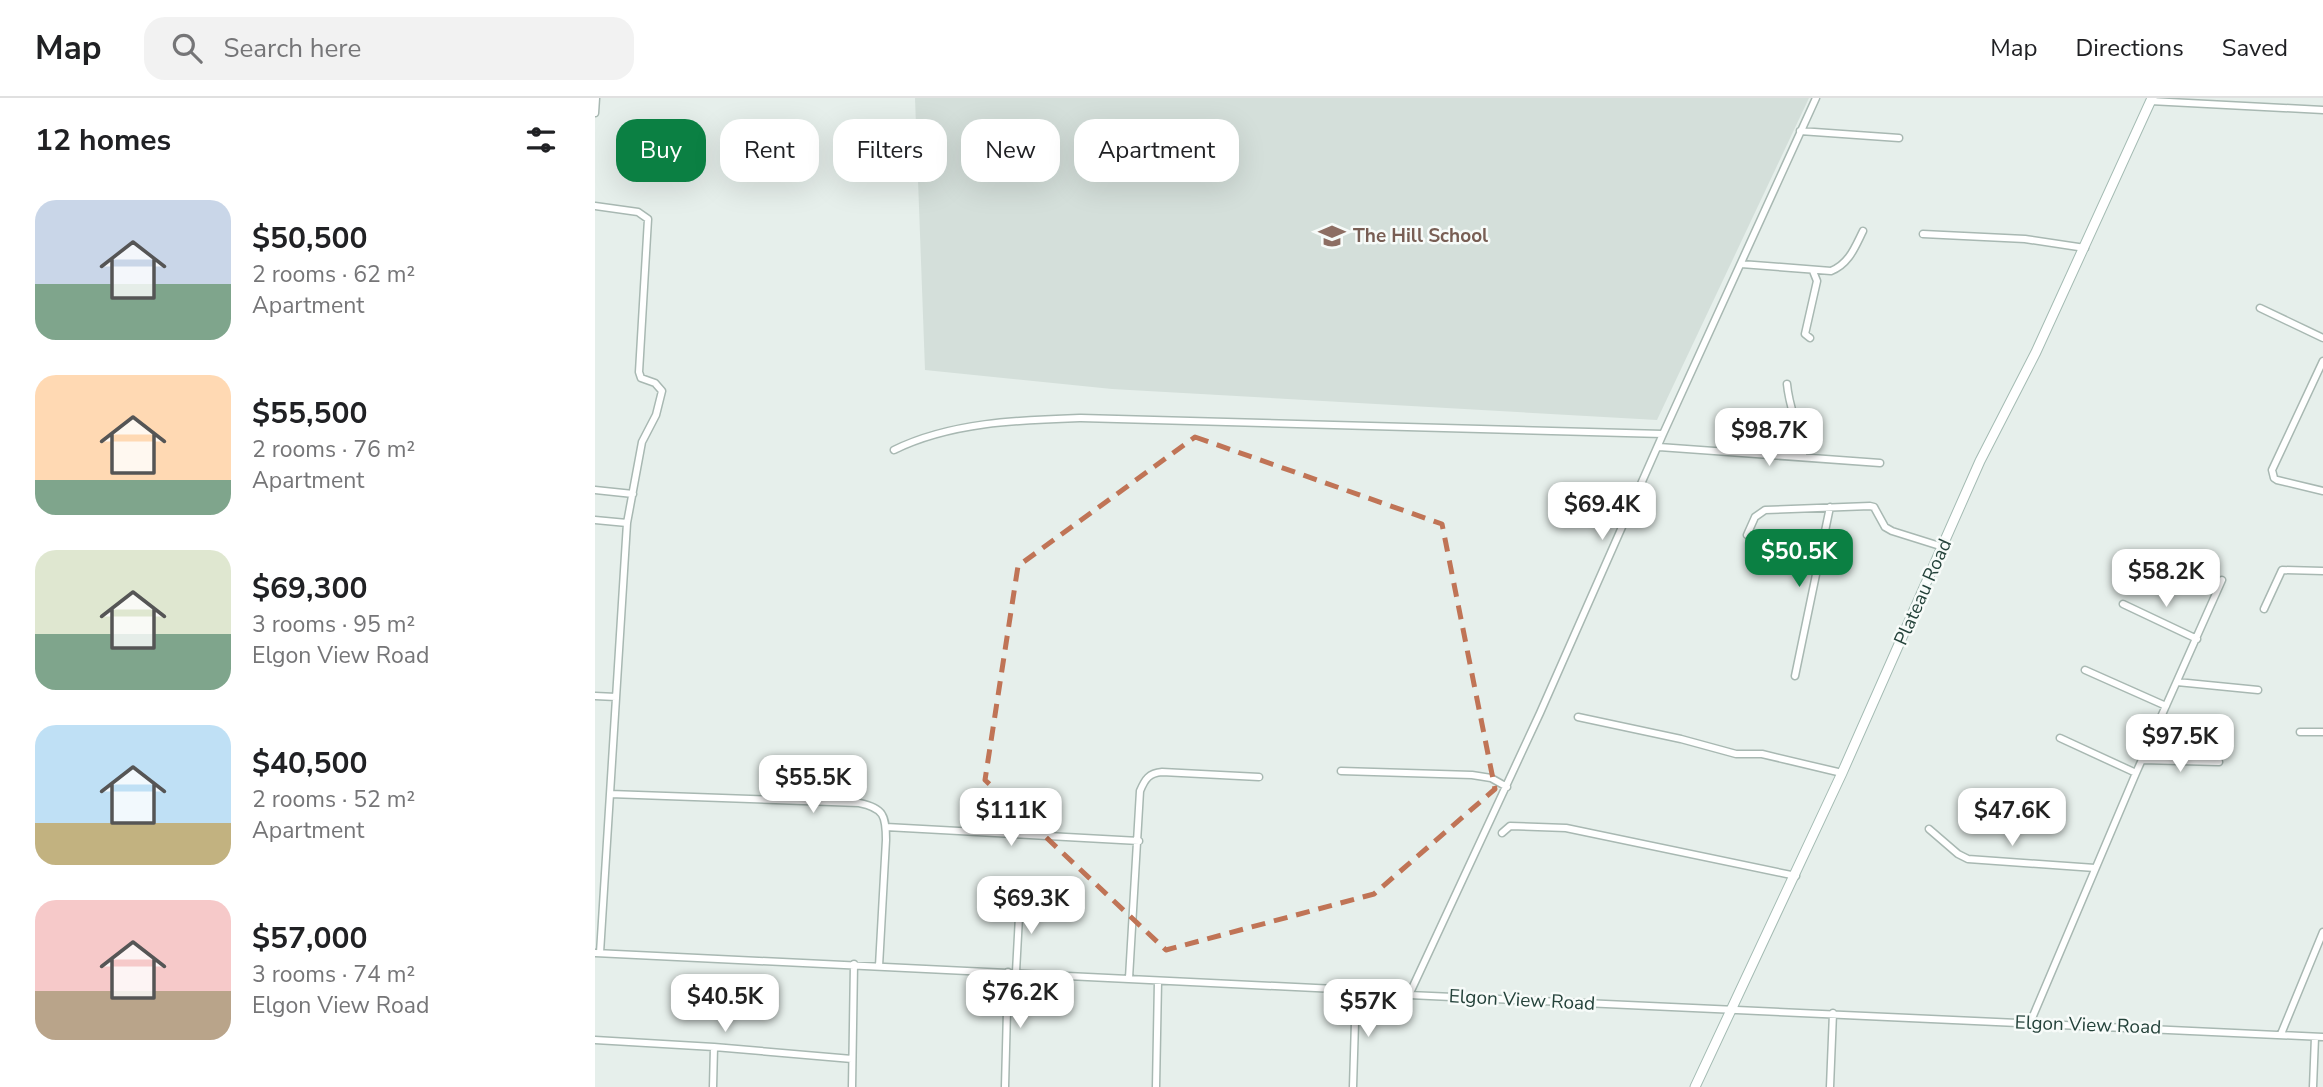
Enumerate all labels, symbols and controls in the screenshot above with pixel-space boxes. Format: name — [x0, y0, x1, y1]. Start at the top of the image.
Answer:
search box — [144, 17, 634, 80]
text: Map — [35, 26, 102, 71]
icon: search — [168, 29, 206, 67]
text: Search here — [224, 31, 361, 66]
text: Map — [1990, 32, 2037, 64]
text: Directions — [2075, 32, 2184, 64]
text: Saved — [2222, 32, 2288, 64]
chip: Buy — [616, 119, 706, 182]
chip: Rent — [720, 119, 819, 182]
chip: Filters — [833, 119, 947, 182]
chip: New — [961, 119, 1060, 182]
chip: Apartment — [1074, 119, 1239, 182]
text: 12 homes — [35, 120, 171, 161]
icon: filters — [522, 121, 560, 159]
text: $50,500 — [252, 218, 367, 259]
school or university icon: The Hill School — [1317, 221, 1347, 251]
place label: The Hill School — [1353, 223, 1488, 249]
icon: home — [91, 228, 175, 312]
text: 2 rooms · 62 m² — [252, 259, 415, 290]
text: Apartment — [252, 290, 364, 321]
text: $55,500 — [252, 393, 367, 434]
icon: home — [91, 403, 175, 487]
pin: $98.7K — [1712, 408, 1826, 468]
text: $98.7K — [1731, 415, 1807, 446]
text: 2 rooms · 76 m² — [252, 434, 415, 465]
text: Apartment — [252, 465, 364, 496]
pin: $69.4K — [1545, 482, 1659, 542]
text: $69.4K — [1564, 489, 1640, 520]
pin: $50.5K — [1742, 530, 1856, 589]
street label: Plateau Road — [1888, 535, 1958, 649]
text: $50.5K — [1761, 536, 1837, 567]
pin: $58.2K — [2109, 550, 2223, 609]
text: $58.2K — [2128, 556, 2204, 587]
text: $69,300 — [252, 568, 367, 609]
icon: home — [91, 578, 175, 662]
text: 3 rooms · 95 m² — [252, 609, 415, 640]
text: Elgon View Road — [252, 640, 429, 671]
pin: $97.5K — [2123, 714, 2237, 774]
text: $97.5K — [2142, 721, 2218, 752]
text: $40,500 — [252, 743, 367, 784]
icon: home — [91, 753, 175, 837]
pin: $55.5K — [756, 756, 870, 815]
text: $55.5K — [775, 762, 851, 793]
text: 2 rooms · 52 m² — [252, 784, 415, 815]
pin: $111K — [962, 788, 1060, 848]
pin: $47.6K — [1955, 788, 2069, 848]
text: $111K — [976, 795, 1046, 826]
text: $47.6K — [1974, 795, 2050, 826]
text: Apartment — [252, 815, 364, 846]
pin: $69.3K — [974, 876, 1088, 936]
text: $69.3K — [993, 883, 1069, 914]
text: $57,000 — [252, 918, 367, 959]
icon: home — [91, 928, 175, 1012]
text: 3 rooms · 74 m² — [252, 959, 415, 990]
pin: $76.2K — [963, 970, 1077, 1030]
pin: $40.5K — [668, 974, 782, 1034]
text: $76.2K — [982, 977, 1058, 1008]
pin: $57K — [1327, 979, 1409, 1039]
text: $40.5K — [687, 981, 763, 1012]
street label: Elgon View Road — [1448, 983, 1596, 1017]
text: $57K — [1340, 986, 1396, 1017]
text: Elgon View Road — [252, 990, 429, 1021]
street label: Elgon View Road — [2014, 1009, 2162, 1041]

